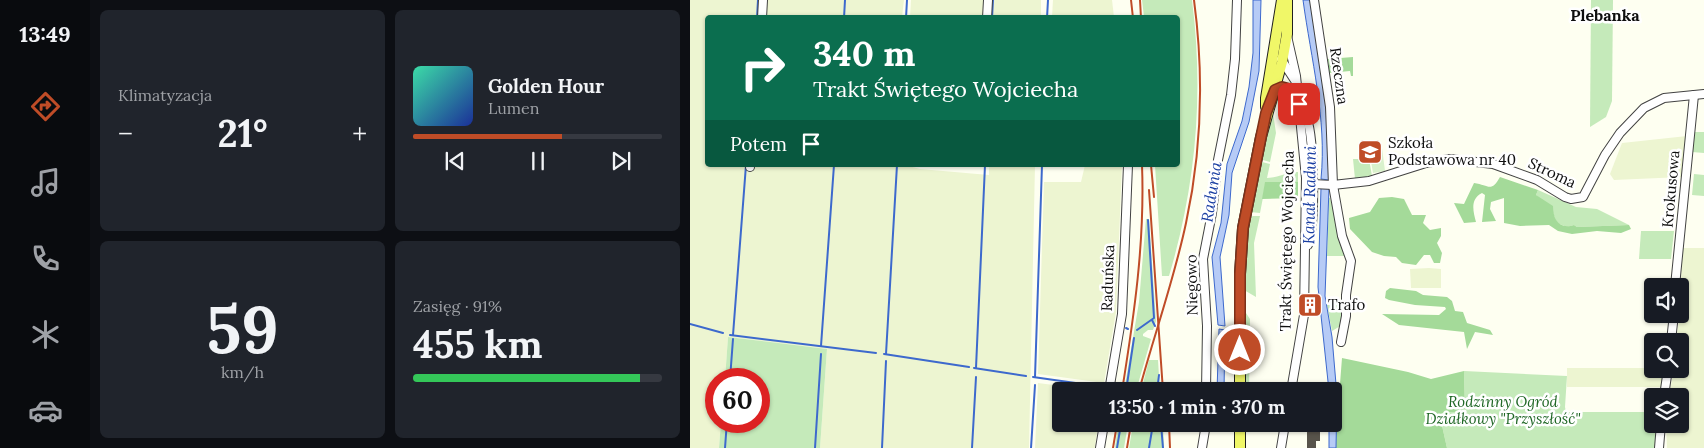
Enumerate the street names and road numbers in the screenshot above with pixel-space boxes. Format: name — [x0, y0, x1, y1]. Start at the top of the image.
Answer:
street label: Rzeczna — [1326, 46, 1353, 106]
street label: Krokusowa — [1658, 149, 1683, 228]
street label: Trakt Świętego Wojciecha — [1275, 150, 1298, 332]
street label: Stroma — [1525, 153, 1579, 192]
street label: Raduńska — [1097, 244, 1118, 312]
street label: Niegowo — [1181, 254, 1202, 316]

